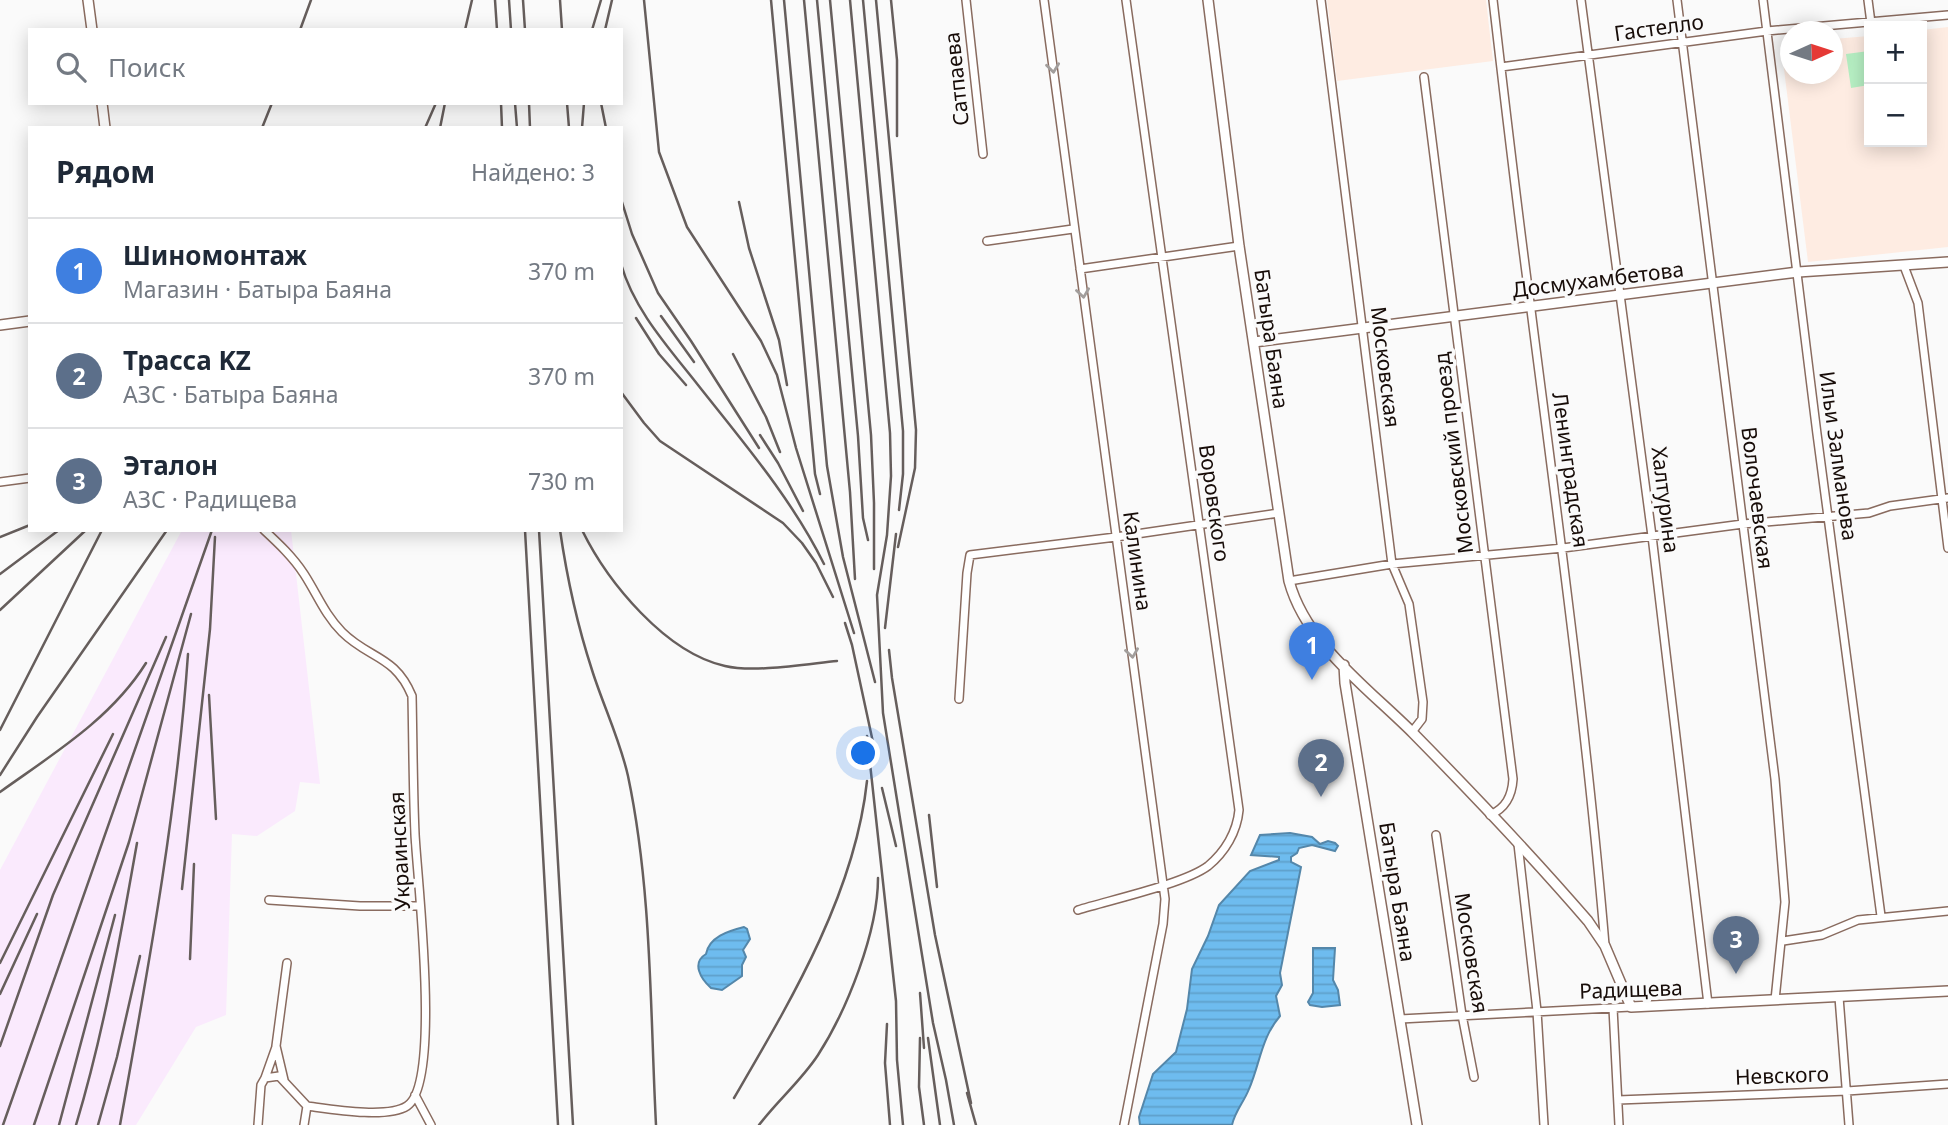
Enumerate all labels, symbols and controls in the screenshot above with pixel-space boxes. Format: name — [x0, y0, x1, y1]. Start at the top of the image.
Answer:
street label: Гастелло — [1612, 7, 1705, 47]
north arrow — [1780, 21, 1843, 84]
map controls — [1864, 21, 1927, 147]
button: + — [1864, 21, 1927, 84]
search box — [28, 28, 623, 105]
street label: Сатпаева — [937, 31, 975, 127]
icon: search — [52, 48, 90, 86]
text: Поиск — [108, 49, 185, 85]
one-way arrow — [1045, 62, 1060, 74]
button: − — [1864, 84, 1927, 147]
text: Рядом — [56, 151, 155, 192]
text: Найдено: 3 — [471, 156, 595, 188]
text: Шиномонтаж — [123, 237, 307, 273]
text: 1 — [72, 255, 86, 287]
text: 370 m — [528, 255, 595, 287]
street label: Досмухамбетова — [1511, 255, 1685, 303]
street label: Батыра Баяна — [1248, 267, 1296, 411]
text: Магазин · Батыра Баяна — [123, 273, 392, 305]
one-way arrow — [1076, 287, 1091, 299]
street label: Московская — [1365, 305, 1407, 429]
text: Трасса KZ — [123, 342, 251, 378]
street label: Московский проезд — [1427, 351, 1479, 555]
text: 2 — [72, 360, 86, 392]
text: 370 m — [528, 360, 595, 392]
street label: Ильи Залманова — [1813, 369, 1865, 542]
text: АЗС · Батыра Баяна — [123, 378, 338, 410]
street label: Ленинградская — [1546, 391, 1596, 549]
street label: Волочаевская — [1735, 425, 1781, 571]
street label: Воровского — [1193, 442, 1237, 563]
street label: Халтурина — [1646, 445, 1686, 555]
text: Эталон — [123, 447, 218, 483]
text: 3 — [72, 465, 86, 497]
text: 730 m — [528, 465, 595, 497]
text: АЗС · Радищева — [123, 483, 297, 515]
street label: Калинина — [1117, 509, 1159, 613]
pin: 1 — [1289, 622, 1335, 680]
one-way arrow — [1124, 647, 1139, 659]
your location — [846, 736, 880, 770]
pin: 2 — [1298, 739, 1344, 797]
street label: Украинская — [382, 791, 416, 911]
street label: Батыра Баяна — [1373, 820, 1423, 964]
street label: Московская — [1449, 890, 1495, 1015]
pin: 3 — [1713, 916, 1759, 974]
street label: Радищева — [1579, 973, 1683, 1005]
street label: Невского — [1734, 1059, 1829, 1091]

